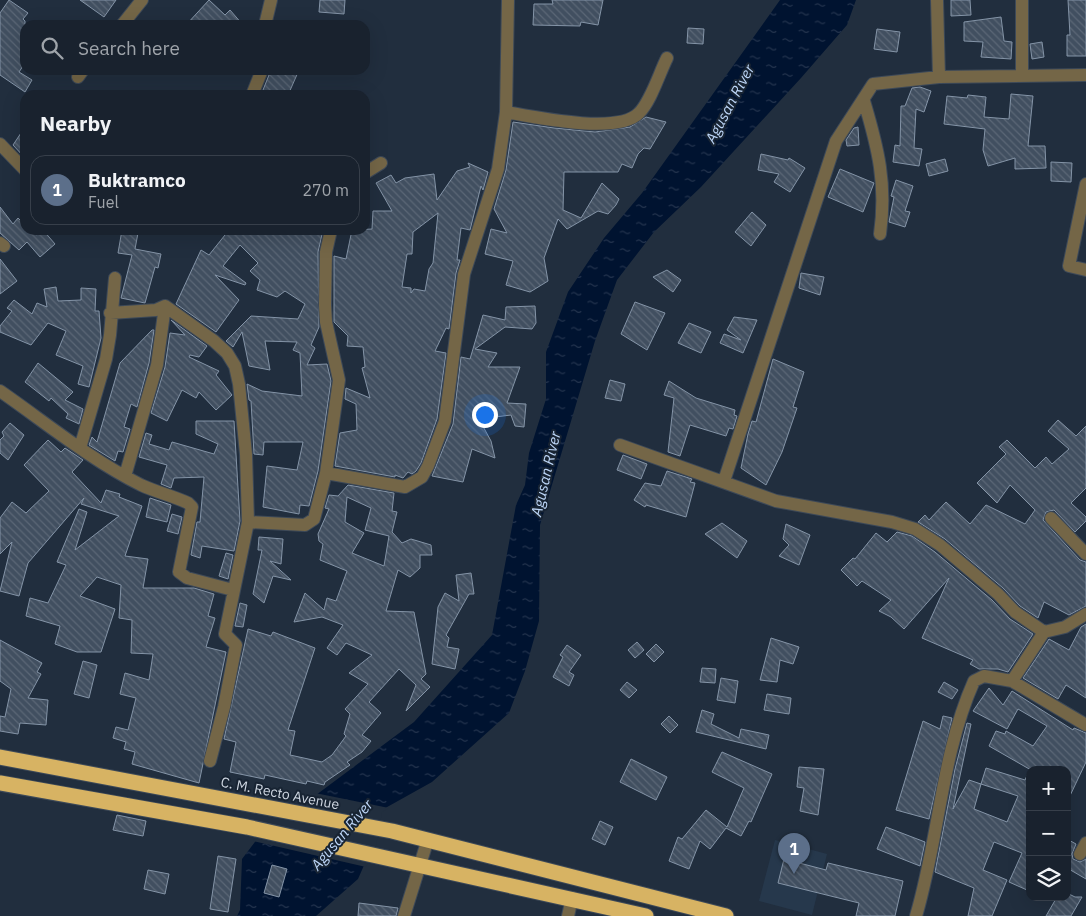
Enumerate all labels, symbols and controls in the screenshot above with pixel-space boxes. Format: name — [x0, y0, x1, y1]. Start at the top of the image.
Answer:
search box — [20, 20, 370, 75]
icon: search — [38, 34, 66, 62]
text: Search here — [78, 36, 180, 60]
water label: Agusan River — [700, 61, 759, 147]
text: Nearby — [40, 109, 111, 137]
text: Buktramco — [88, 168, 186, 192]
text: 1 — [52, 180, 62, 200]
text: 270 m — [302, 180, 349, 200]
text: Fuel — [88, 192, 119, 212]
your location — [472, 402, 498, 428]
water label: Agusan River — [526, 429, 565, 519]
map controls — [1026, 766, 1071, 901]
button: + — [1026, 766, 1071, 811]
street label: C. M. Recto Avenue — [219, 773, 341, 813]
water label: Agusan River — [306, 795, 377, 875]
button: − — [1026, 811, 1071, 856]
pin: 1 — [778, 833, 810, 874]
button: layers — [1026, 856, 1071, 901]

